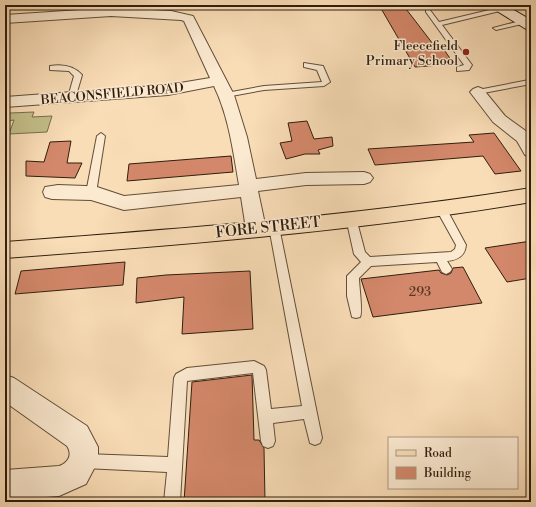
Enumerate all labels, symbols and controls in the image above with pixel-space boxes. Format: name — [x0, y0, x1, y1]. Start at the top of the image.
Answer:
place label: Fleecefield Primary School — [366, 38, 459, 69]
marker: Fleecefield Primary School — [461, 47, 471, 57]
street label: BEACONSFIELD ROAD — [39, 80, 184, 108]
street label: FORE STREET — [214, 212, 322, 242]
house number: 293 — [409, 284, 431, 300]
legend — [388, 437, 518, 489]
text: Road — [424, 446, 452, 461]
text: Building — [423, 466, 472, 481]

